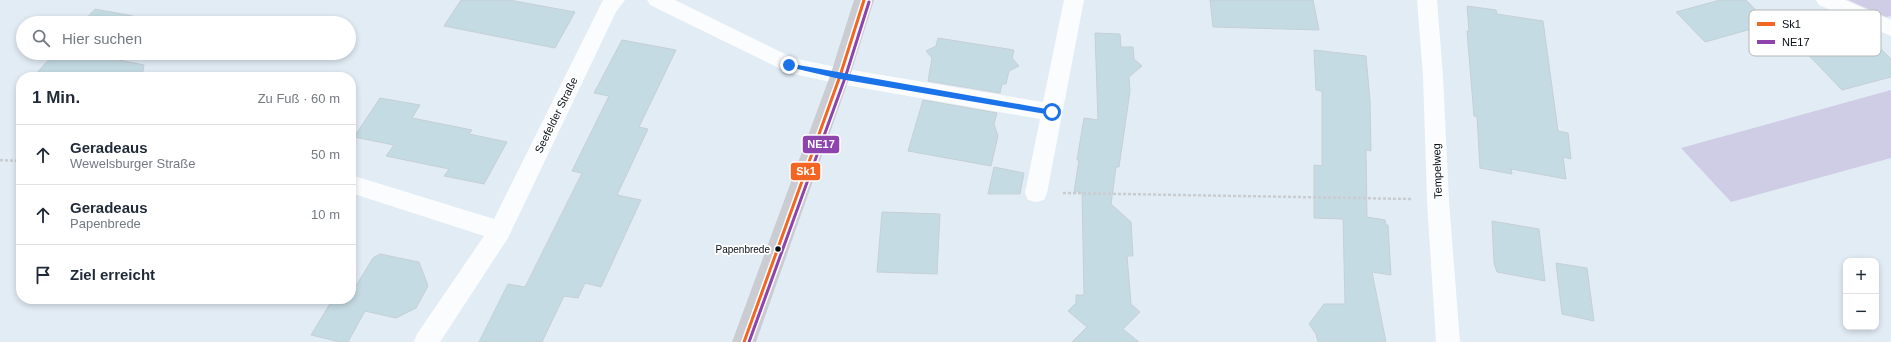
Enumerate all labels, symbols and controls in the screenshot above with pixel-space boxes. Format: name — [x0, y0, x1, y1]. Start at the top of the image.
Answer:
legend — [1749, 10, 1881, 56]
search box — [16, 16, 356, 60]
text: Sk1 — [1782, 18, 1801, 30]
icon: search — [30, 27, 52, 49]
text: Hier suchen — [62, 30, 142, 47]
text: NE17 — [1782, 36, 1810, 48]
route end — [780, 56, 798, 74]
street label: Seefelder Straße — [532, 75, 580, 155]
text: 1 Min. — [32, 88, 80, 107]
text: Zu Fuß · 60 m — [258, 91, 340, 106]
route start — [1043, 103, 1061, 121]
line badge: NE17 — [802, 135, 840, 154]
text: NE17 — [807, 138, 835, 150]
text: Geradeaus — [70, 139, 148, 156]
street label: Tempelweg — [1430, 143, 1444, 199]
icon: ahead — [32, 144, 54, 166]
text: 50 m — [311, 147, 340, 162]
text: Wewelsburger Straße — [70, 156, 195, 171]
line badge: Sk1 — [790, 162, 821, 181]
text: Sk1 — [796, 165, 816, 177]
text: Geradeaus — [70, 199, 148, 216]
icon: ahead — [32, 204, 54, 226]
text: 10 m — [311, 207, 340, 222]
text: Papenbrede — [70, 216, 141, 231]
place label: Papenbrede — [716, 244, 770, 255]
marker: Papenbrede — [773, 244, 783, 254]
map controls — [1843, 258, 1879, 330]
button: + — [1843, 258, 1879, 294]
icon: arrive — [32, 264, 54, 286]
text: Ziel erreicht — [70, 266, 155, 283]
button: − — [1843, 294, 1879, 330]

